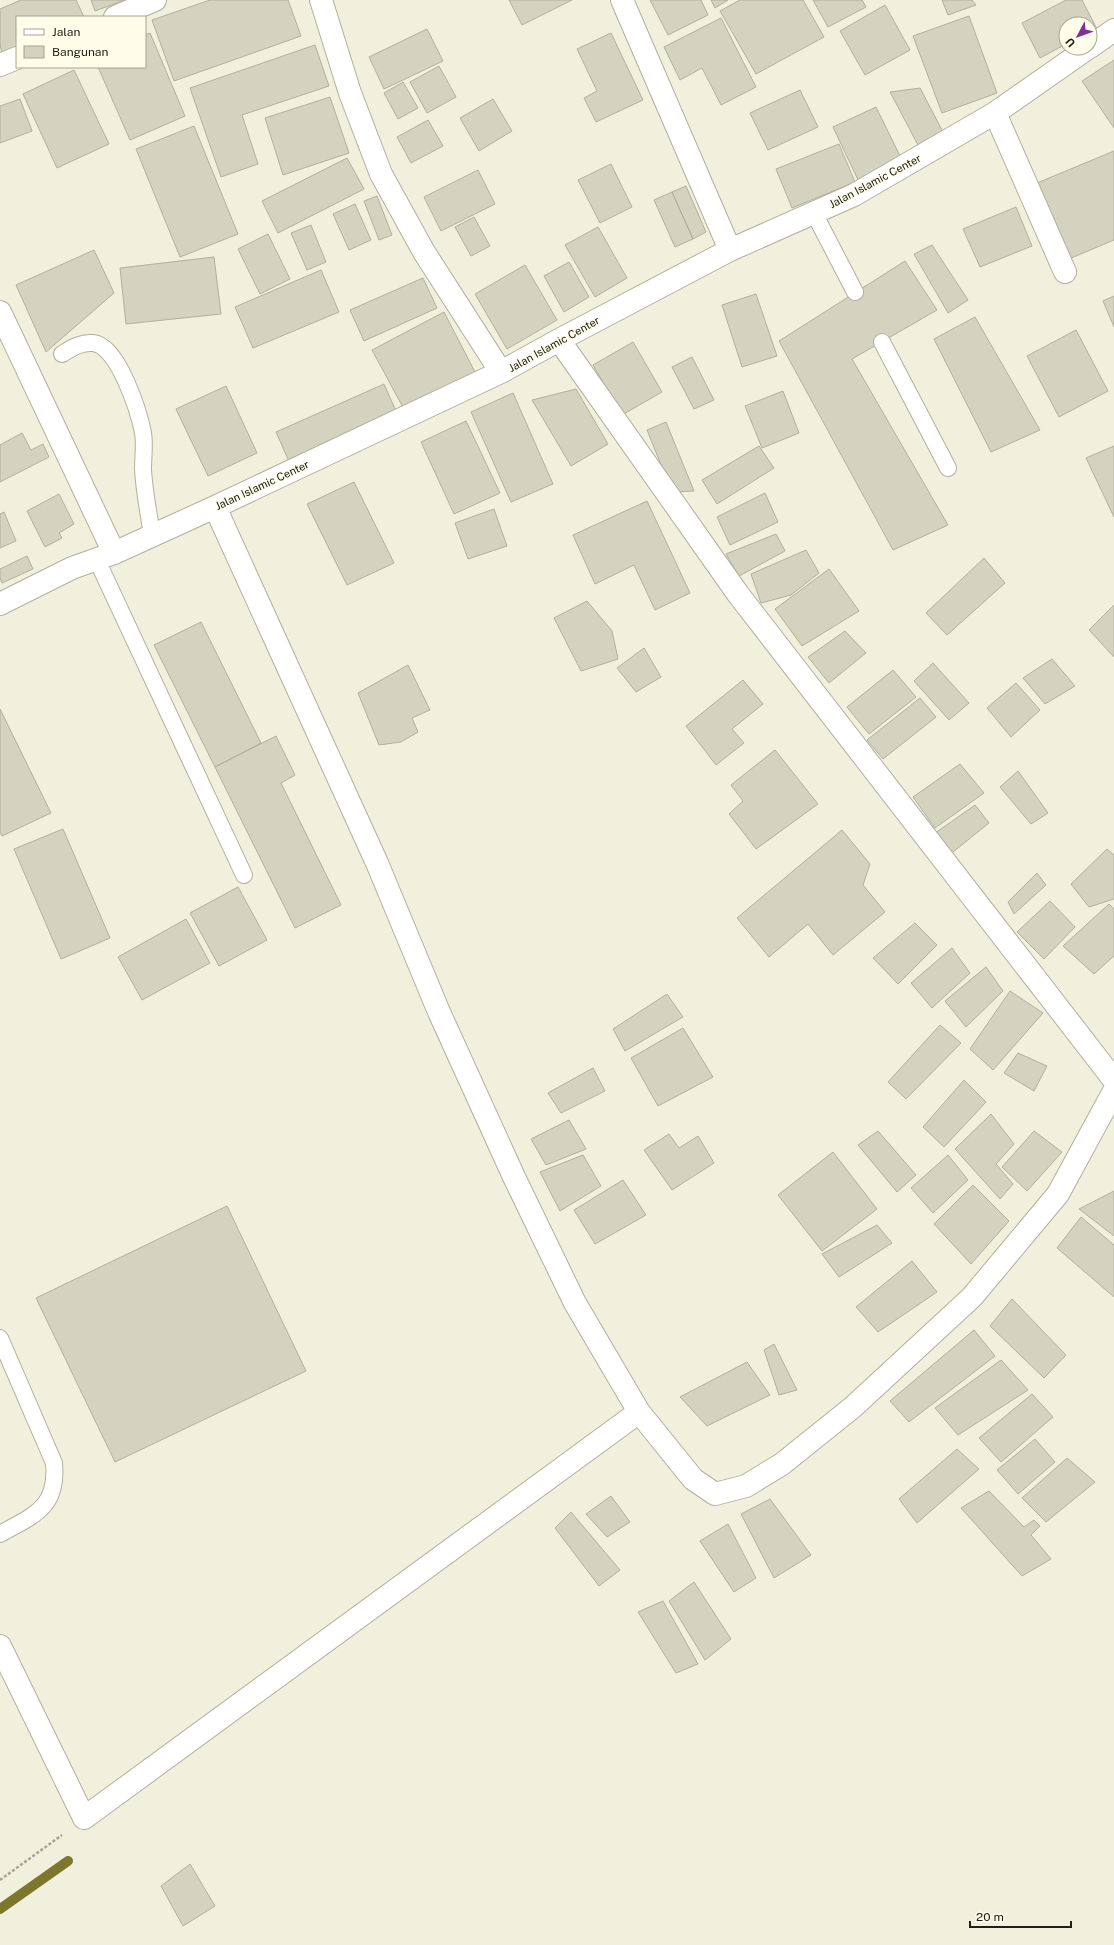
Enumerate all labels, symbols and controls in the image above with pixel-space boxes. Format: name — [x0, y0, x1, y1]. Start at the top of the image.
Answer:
legend — [16, 16, 146, 68]
north arrow — [1058, 16, 1098, 56]
text: Jalan — [52, 25, 81, 39]
text: U — [1063, 36, 1078, 50]
text: Bangunan — [52, 45, 108, 59]
street label: Jalan Islamic Center — [827, 152, 923, 210]
street label: Jalan Islamic Center — [506, 314, 602, 374]
street label: Jalan Islamic Center — [213, 458, 311, 512]
scale bar — [970, 1903, 1071, 1929]
text: 20 m — [976, 1910, 1004, 1924]

